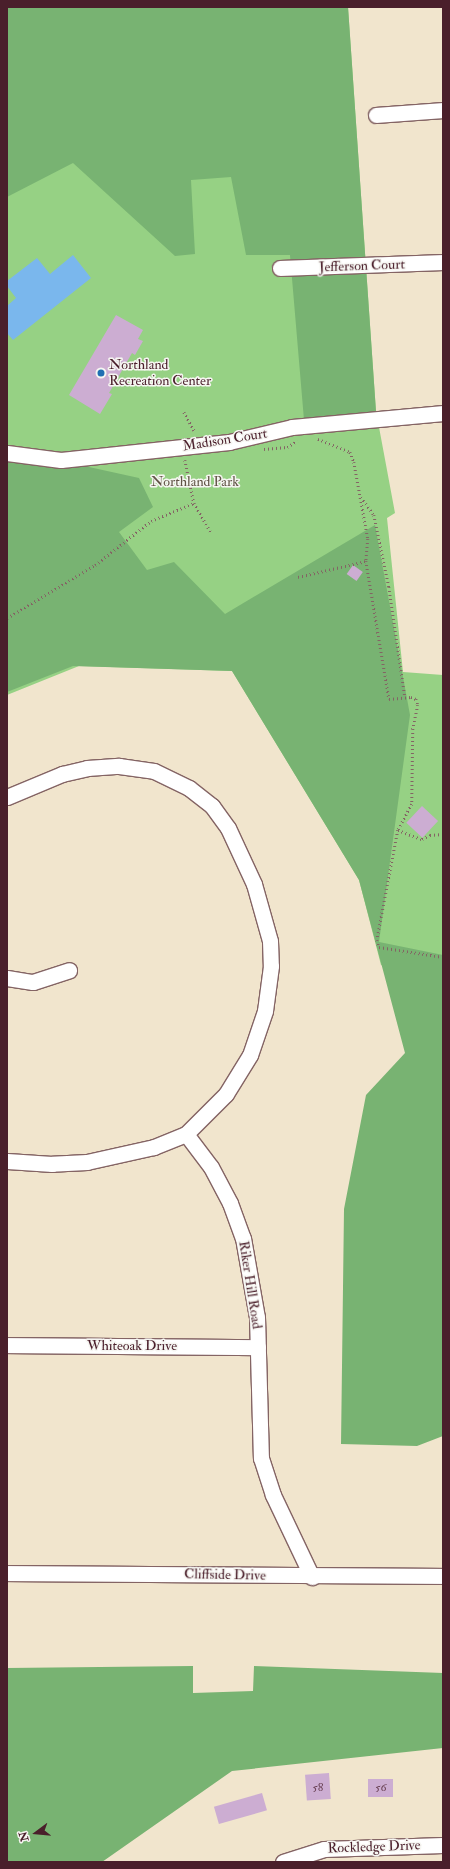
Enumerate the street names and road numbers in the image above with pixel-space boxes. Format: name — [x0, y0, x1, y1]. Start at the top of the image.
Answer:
street label: Jefferson Court — [319, 256, 405, 276]
street label: Madison Court — [181, 425, 269, 455]
street label: Riker Hill Road — [235, 1240, 265, 1330]
street label: Whiteoak Drive — [87, 1338, 177, 1354]
street label: Cliffside Drive — [184, 1566, 266, 1584]
street label: Rockledge Drive — [327, 1837, 421, 1857]

